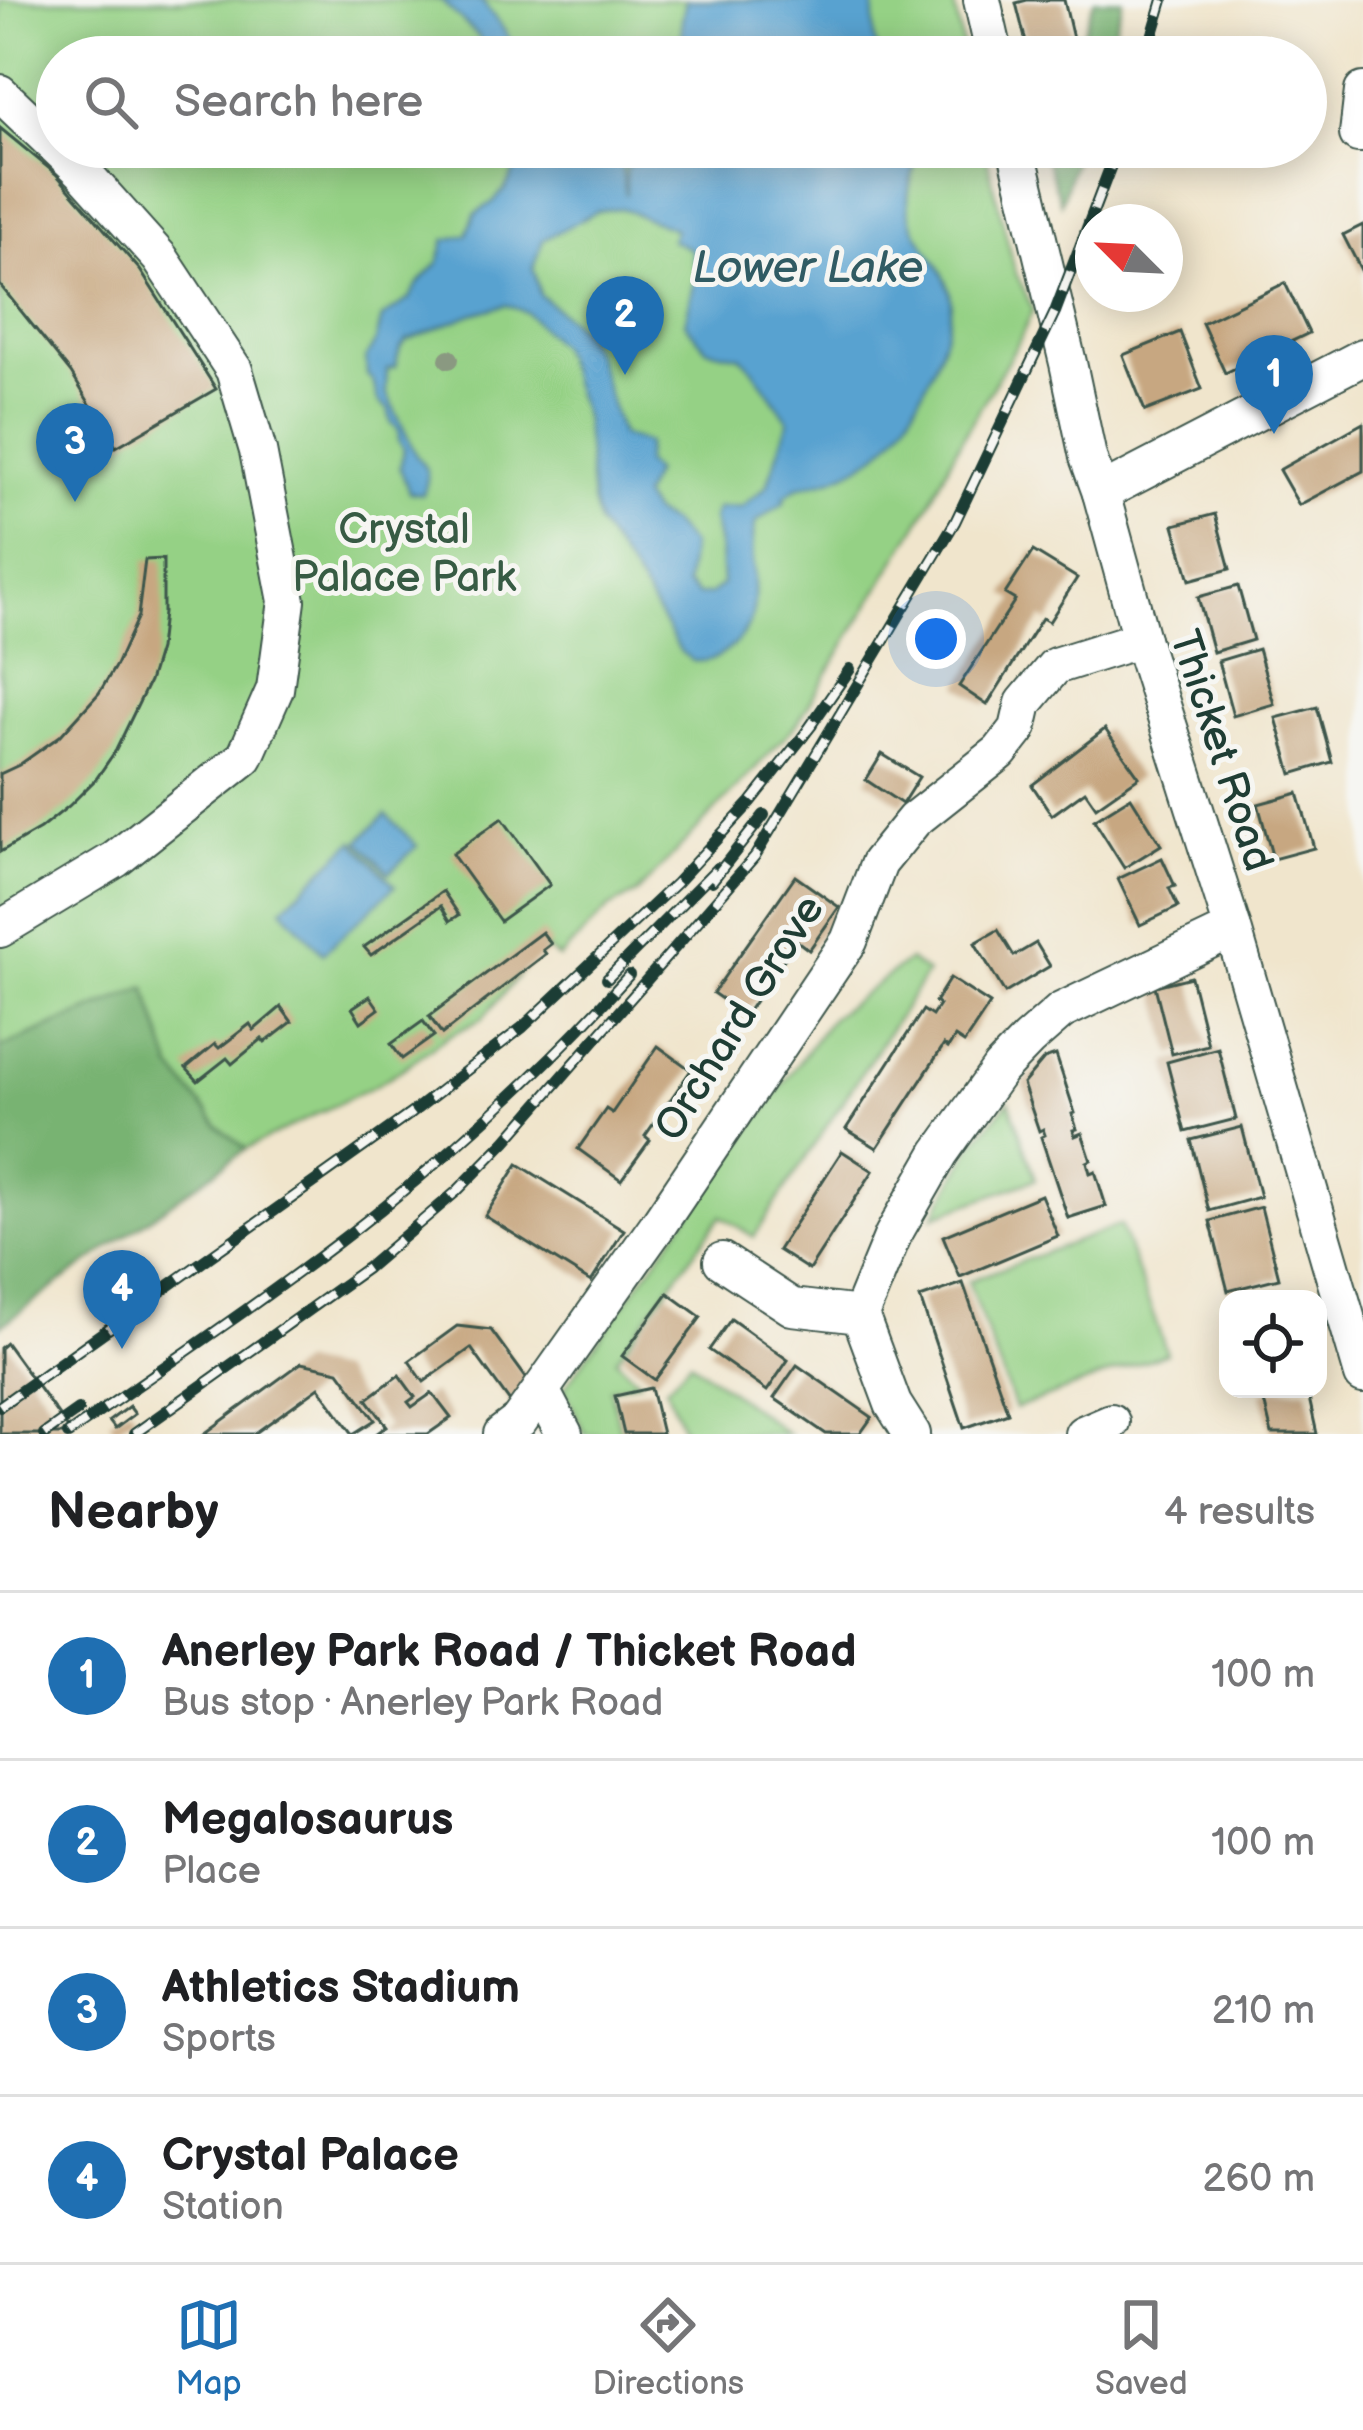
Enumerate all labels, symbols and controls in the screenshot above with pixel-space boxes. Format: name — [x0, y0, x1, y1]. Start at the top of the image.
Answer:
search box — [36, 36, 1327, 168]
icon: search — [78, 69, 144, 135]
text: Search here — [174, 75, 423, 130]
north arrow — [1075, 204, 1183, 312]
water label: Lower Lake — [693, 241, 923, 296]
pin: 2 — [586, 276, 664, 375]
pin: 1 — [1235, 335, 1313, 434]
pin: 3 — [36, 403, 114, 502]
park label: Crystal Palace Park — [292, 505, 517, 604]
your location — [906, 609, 966, 669]
street label: Thicket Road — [1158, 624, 1284, 878]
street label: Orchard Grove — [644, 886, 836, 1150]
pin: 4 — [83, 1250, 161, 1349]
map controls — [1219, 1290, 1327, 1398]
button: locate — [1219, 1290, 1327, 1398]
text: Nearby — [48, 1482, 219, 1543]
text: 4 results — [1164, 1489, 1315, 1536]
text: Anerley Park Road / Thicket Road — [162, 1625, 856, 1680]
text: 1 — [79, 1652, 95, 1699]
text: 100 m — [1211, 1652, 1315, 1699]
text: Bus stop · Anerley Park Road — [162, 1680, 663, 1727]
text: Megalosaurus — [162, 1793, 454, 1848]
text: 2 — [75, 1820, 99, 1867]
text: 100 m — [1211, 1820, 1315, 1867]
text: Place — [162, 1848, 261, 1895]
text: Athletics Stadium — [162, 1961, 520, 2016]
text: 3 — [76, 1988, 98, 2035]
text: 210 m — [1212, 1988, 1315, 2035]
text: Sports — [162, 2016, 276, 2063]
text: Crystal Palace — [162, 2129, 459, 2184]
text: 4 — [76, 2156, 98, 2203]
text: 260 m — [1202, 2156, 1315, 2203]
text: Station — [162, 2184, 284, 2231]
tab: Map — [175, 2292, 242, 2404]
tab: Directions — [592, 2292, 744, 2404]
tab: Saved — [1095, 2292, 1188, 2404]

